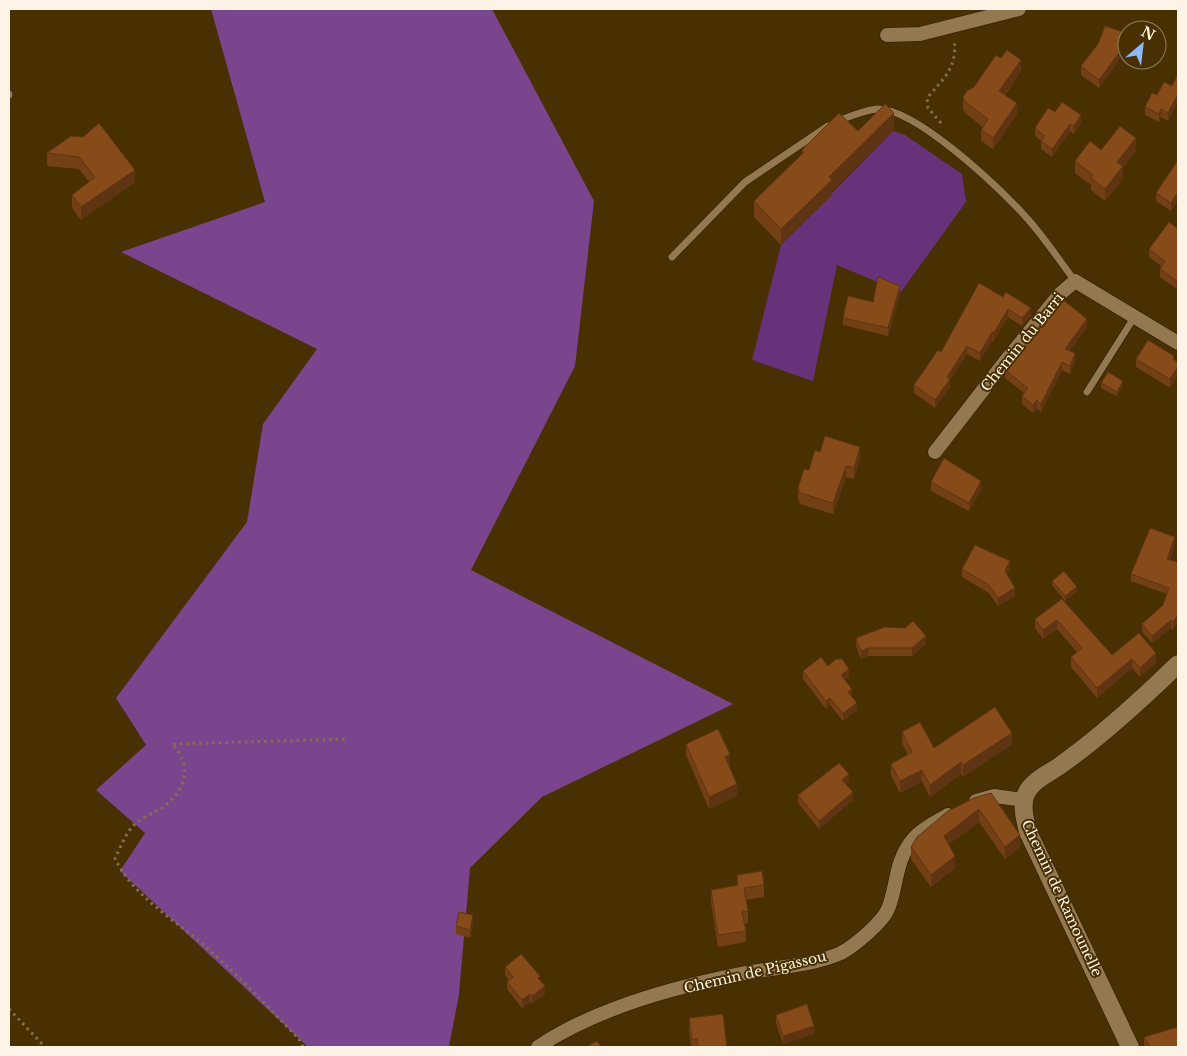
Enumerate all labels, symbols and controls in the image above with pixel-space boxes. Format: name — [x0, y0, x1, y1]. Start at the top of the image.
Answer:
north arrow — [1117, 20, 1167, 70]
text: N — [1138, 22, 1158, 45]
street label: Chemin du Barri — [977, 289, 1067, 395]
street label: Chemin de Ramounelle — [1018, 817, 1106, 979]
street label: Chemin de Pigassou — [682, 947, 829, 997]

